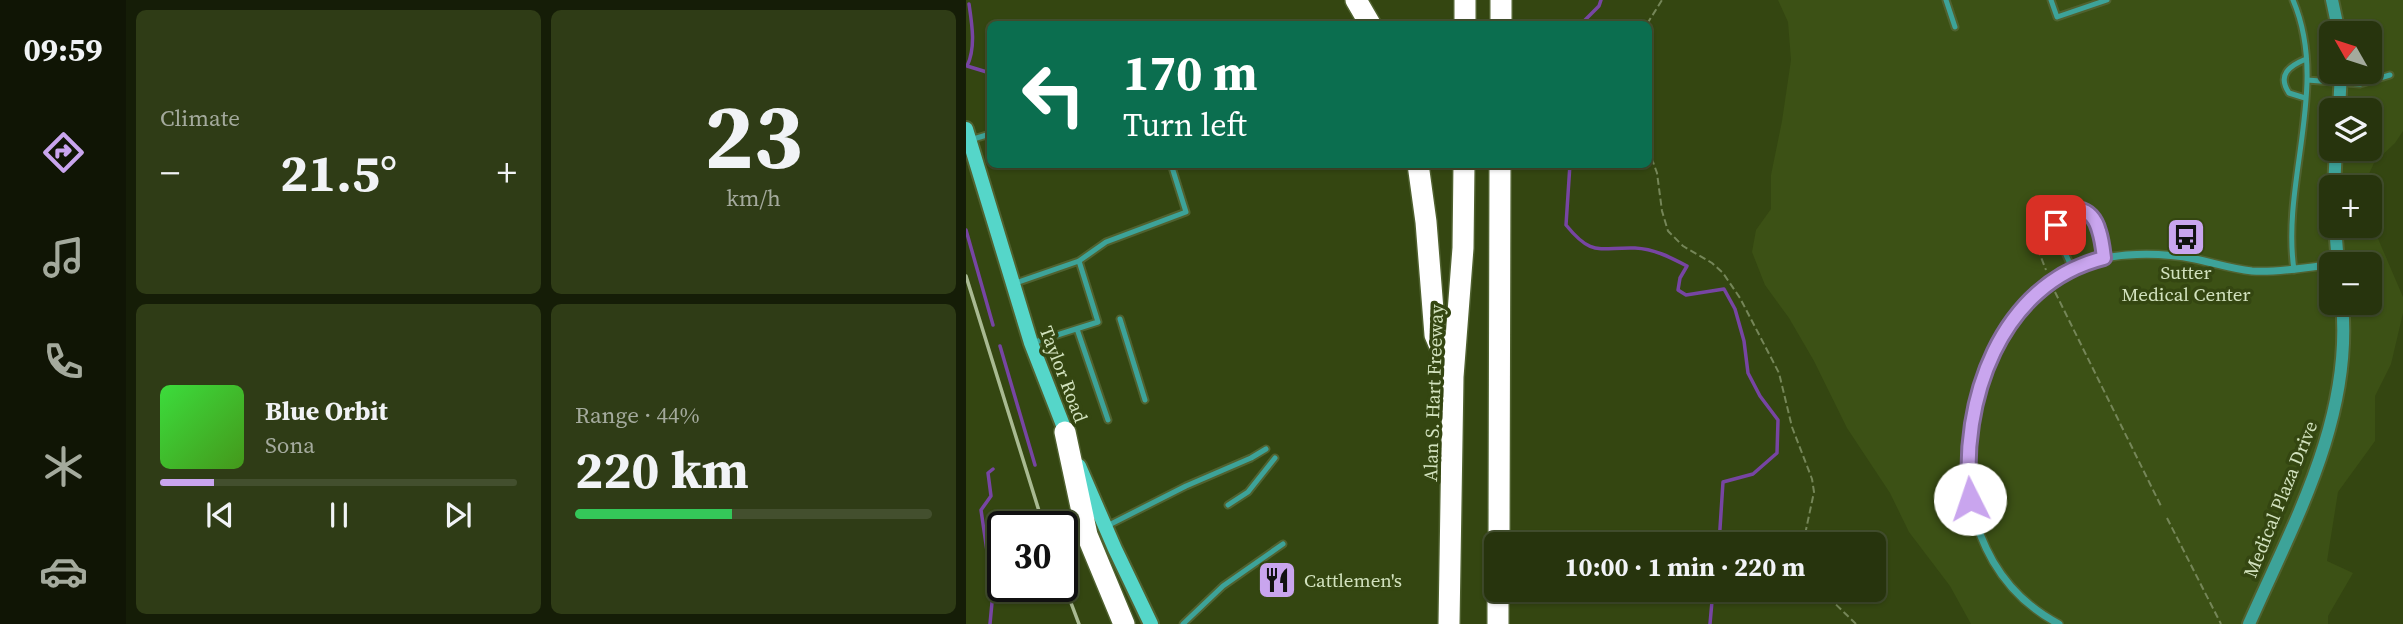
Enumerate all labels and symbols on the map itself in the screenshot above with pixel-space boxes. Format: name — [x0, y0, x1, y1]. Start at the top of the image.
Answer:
north arrow — [2319, 21, 2382, 84]
pin — [2026, 195, 2086, 255]
bus stop icon: Sutter Medical Center — [2165, 216, 2207, 258]
place label: Sutter Medical Center — [2122, 259, 2250, 307]
street label: Alan S. Hart Freeway — [1417, 304, 1449, 482]
street label: Taylor Road — [1034, 322, 1094, 426]
street label: Medical Plaza Drive — [2237, 417, 2323, 581]
position arrow — [1933, 462, 2007, 536]
speed limit sign: 30 — [987, 511, 1078, 602]
restaurant icon: Cattlemen's — [1256, 559, 1298, 601]
place label: Cattlemen's — [1304, 567, 1402, 593]

